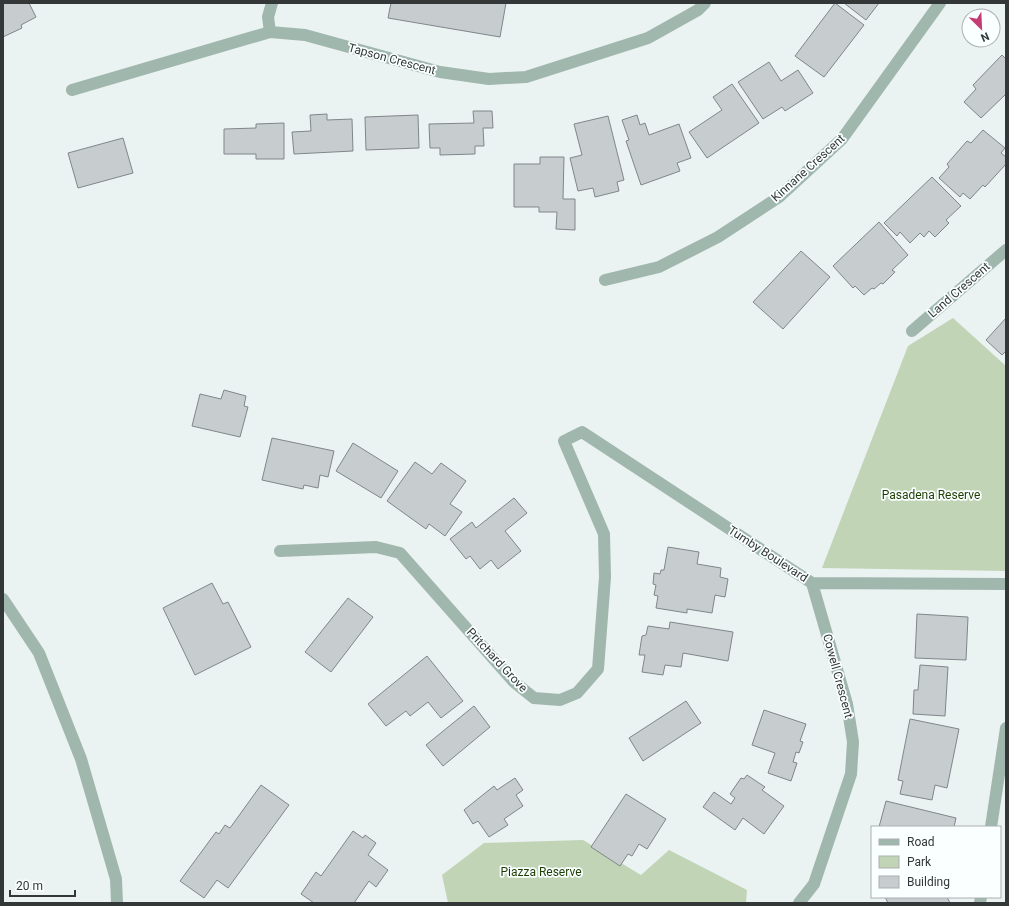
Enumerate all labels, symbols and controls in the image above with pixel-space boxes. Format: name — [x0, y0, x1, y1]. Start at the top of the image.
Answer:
north arrow — [961, 8, 1001, 48]
text: N — [978, 29, 991, 44]
street label: Tapson Crescent — [347, 41, 437, 77]
street label: Kinnane Crescent — [768, 131, 848, 205]
street label: Land Crescent — [925, 259, 993, 321]
park label: Pasadena Reserve — [882, 488, 980, 502]
street label: Tumby Boulevard — [726, 523, 810, 585]
street label: Pritchard Grove — [464, 625, 530, 695]
street label: Cowell Crescent — [820, 632, 856, 720]
legend — [871, 826, 1001, 898]
text: Road — [907, 835, 935, 849]
text: Park — [907, 855, 932, 869]
park label: Piazza Reserve — [500, 865, 582, 879]
scale bar — [10, 872, 75, 898]
text: Building — [907, 875, 950, 889]
text: 20 m — [16, 879, 43, 893]

